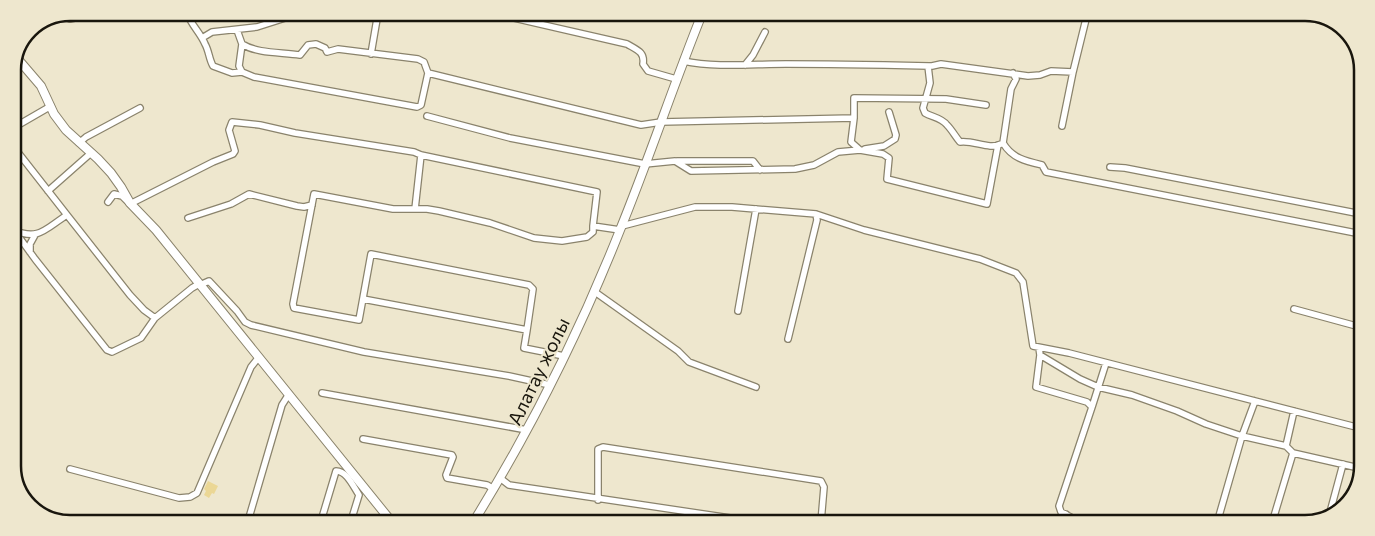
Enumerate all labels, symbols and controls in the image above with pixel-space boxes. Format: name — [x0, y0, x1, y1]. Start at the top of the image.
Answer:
street label: Алатау жолы — [502, 314, 574, 428]

